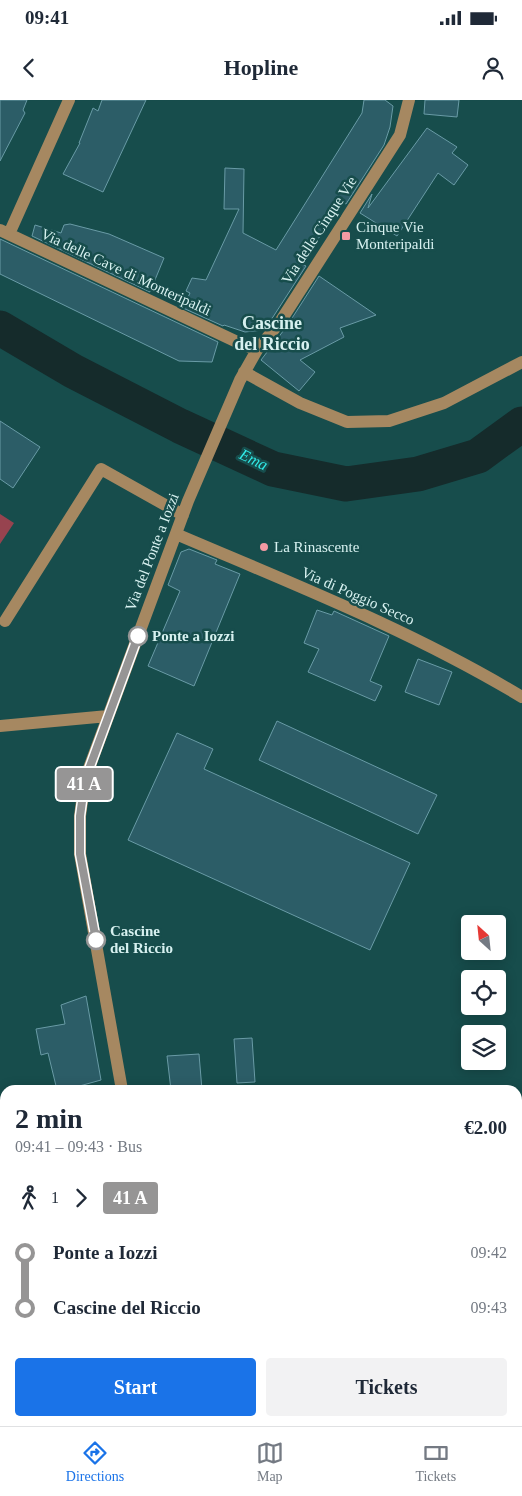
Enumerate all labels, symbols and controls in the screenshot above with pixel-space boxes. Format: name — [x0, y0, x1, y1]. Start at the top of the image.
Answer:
text: 09:41 — [25, 7, 69, 28]
icon: back — [15, 54, 43, 82]
icon: person — [479, 54, 507, 82]
text: Hopline — [224, 55, 298, 80]
street label: Via delle Cinque Vie — [278, 173, 360, 287]
place label: Cinque Vie Monteripaldi — [356, 219, 434, 252]
street label: Via delle Cave di Monteripaldi — [38, 226, 214, 318]
marker: Cinque Vie Monteripaldi — [340, 230, 352, 242]
district label: Cascine del Riccio — [234, 313, 310, 354]
water label: Ema — [236, 445, 271, 474]
street label: Via del Ponte a Iozzi — [122, 491, 182, 613]
place label: La Rinascente — [274, 539, 360, 555]
marker: La Rinascente — [258, 541, 270, 553]
street label: Via di Poggio Secco — [299, 564, 417, 628]
marker: Ponte a Iozzi — [128, 626, 148, 646]
place label: Ponte a Iozzi — [152, 628, 234, 644]
line badge: 41 A — [49, 768, 119, 800]
text: 41 A — [67, 774, 101, 794]
north arrow — [461, 915, 506, 960]
map controls — [461, 915, 506, 1070]
place label: Cascine del Riccio — [110, 923, 173, 956]
marker: Cascine del Riccio — [86, 930, 106, 950]
button: locate — [461, 970, 506, 1015]
button: layers — [461, 1025, 506, 1070]
text: 2 min — [15, 1103, 83, 1134]
text: €2.00 — [464, 1117, 507, 1138]
text: 09:41 – 09:43 · Bus — [15, 1138, 142, 1155]
icon: walk — [15, 1184, 43, 1212]
icon: forward — [67, 1184, 95, 1212]
text: 41 A — [113, 1188, 148, 1208]
text: 1 — [51, 1189, 59, 1206]
text: Ponte a Iozzi — [53, 1242, 157, 1263]
text: 09:42 — [471, 1244, 507, 1261]
text: Cascine del Riccio — [53, 1297, 201, 1318]
text: 09:43 — [471, 1299, 507, 1316]
button: Start — [15, 1358, 256, 1416]
button: Tickets — [266, 1358, 507, 1416]
tab: Directions — [66, 1439, 124, 1485]
tab: Map — [256, 1439, 284, 1485]
tab: Tickets — [415, 1439, 456, 1485]

